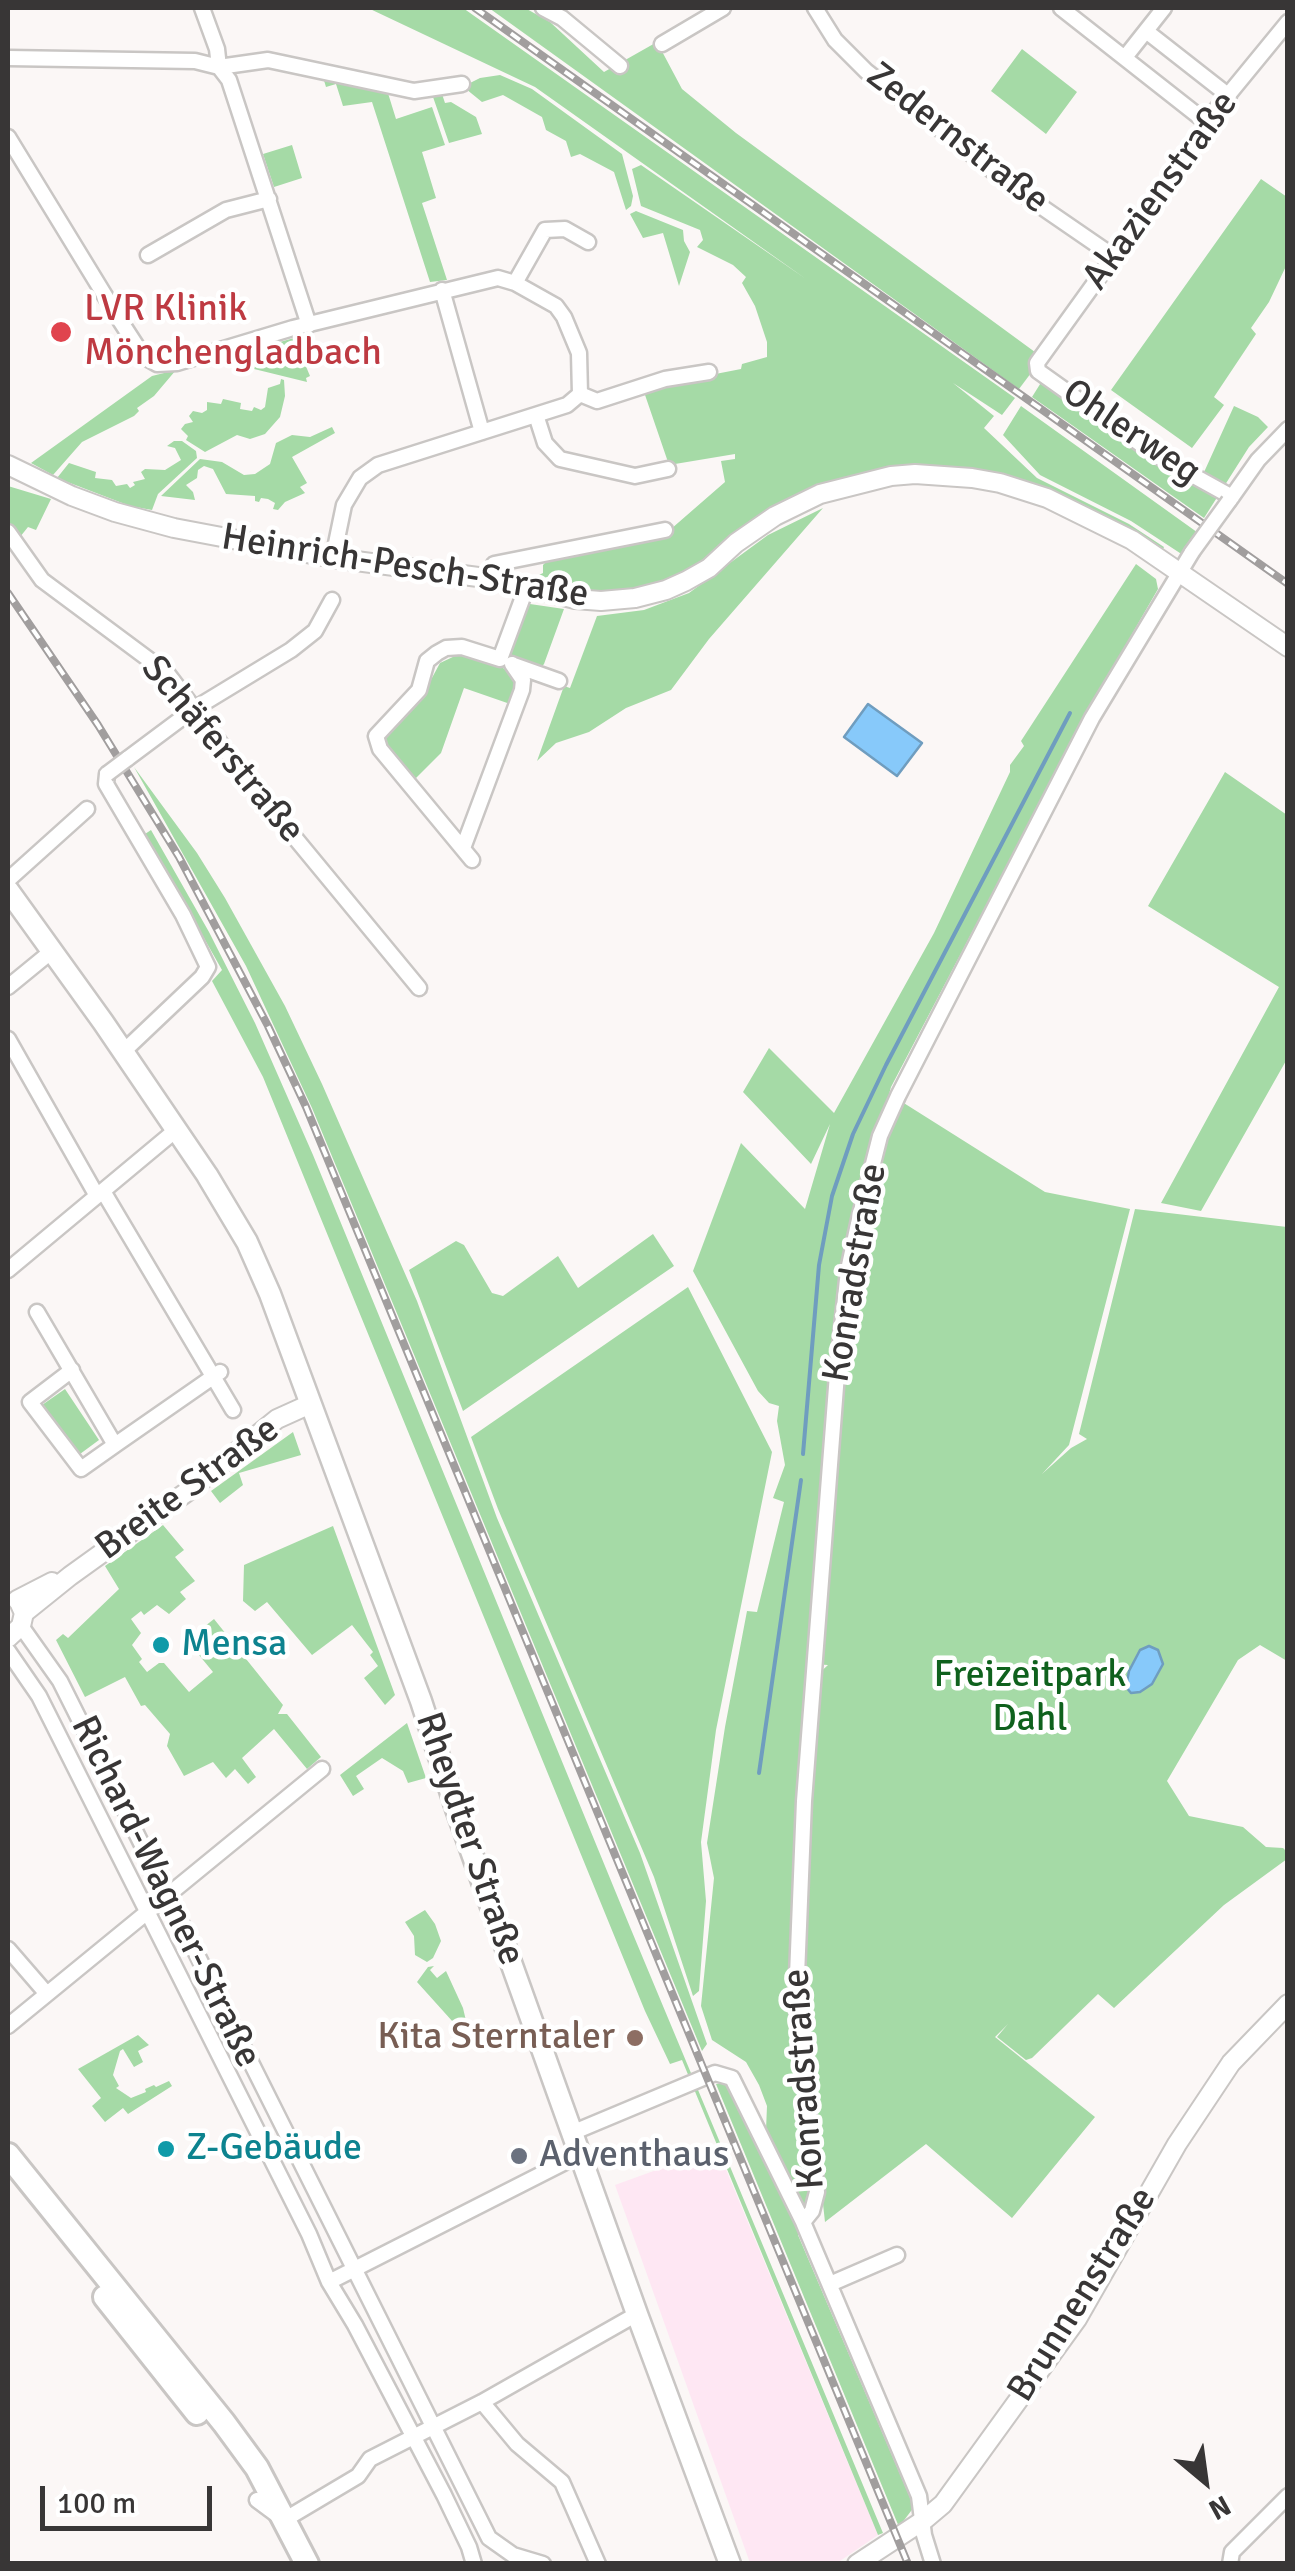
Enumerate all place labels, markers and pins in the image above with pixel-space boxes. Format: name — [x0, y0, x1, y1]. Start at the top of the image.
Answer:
place label: LVR Klinik Mönchengladbach — [84, 287, 382, 376]
marker: LVR Klinik Mönchengladbach — [48, 319, 74, 345]
place label: Mensa — [181, 1622, 287, 1668]
marker: Mensa — [150, 1634, 172, 1656]
place label: Kita Sterntaler — [377, 2015, 615, 2061]
marker: Kita Sterntaler — [624, 2027, 646, 2049]
place label: Z-Gebäude — [186, 2126, 362, 2172]
place label: Adventhaus — [539, 2133, 729, 2179]
marker: Z-Gebäude — [155, 2138, 177, 2160]
marker: Adventhaus — [508, 2145, 530, 2167]

